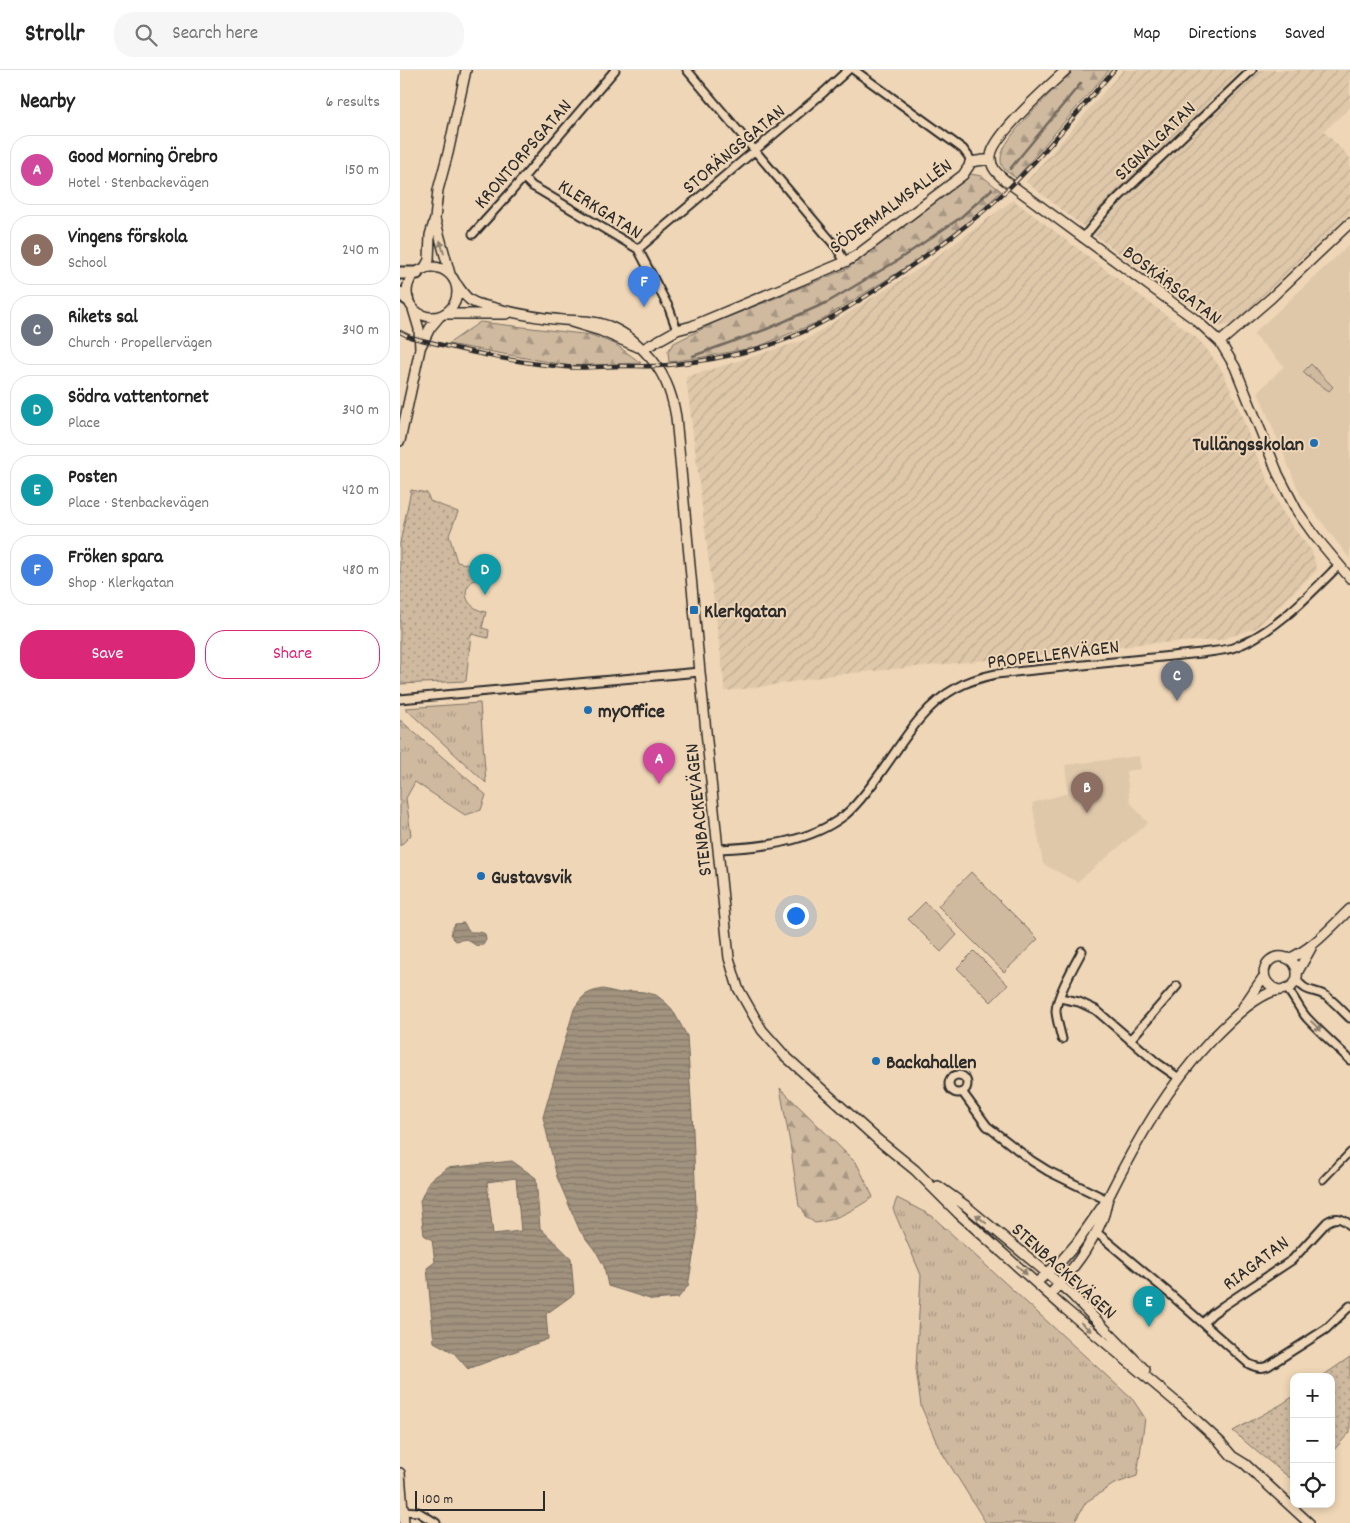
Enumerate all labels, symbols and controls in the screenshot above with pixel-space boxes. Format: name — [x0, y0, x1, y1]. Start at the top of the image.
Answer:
search box — [114, 12, 464, 57]
text: Strollr — [25, 18, 84, 52]
icon: search — [132, 21, 160, 49]
text: Search here — [172, 21, 258, 48]
text: Map — [1133, 22, 1160, 47]
text: Directions — [1188, 22, 1257, 47]
text: Saved — [1285, 22, 1325, 47]
text: Nearby — [20, 88, 75, 118]
text: 6 results — [325, 91, 380, 114]
street label: KRONTORPSGATAN — [469, 94, 580, 216]
street label: SIGNALGATAN — [1109, 96, 1203, 188]
street label: STORÄNGSGATAN — [677, 99, 793, 202]
text: Good Morning Örebro — [68, 145, 218, 172]
street label: SÖDERMALMSALLÉN — [824, 153, 959, 262]
text: A — [33, 159, 41, 182]
text: 150 m — [345, 159, 379, 182]
text: Hotel · Stenbackevägen — [68, 172, 209, 195]
street label: KLERKGATAN — [552, 173, 647, 248]
text: Vingens förskola — [68, 225, 187, 252]
text: B — [33, 239, 41, 262]
text: 240 m — [342, 239, 379, 262]
one-way arrow — [438, 239, 446, 254]
street label: BOSKÄRSGATAN — [1116, 240, 1227, 333]
text: School — [68, 252, 107, 275]
pin: F — [628, 266, 660, 307]
text: Rikets sal — [68, 305, 138, 332]
text: C — [33, 319, 41, 342]
text: 340 m — [342, 319, 379, 342]
text: Church · Propellervägen — [68, 332, 212, 355]
text: Södra vattentornet — [68, 385, 209, 412]
text: D — [33, 399, 41, 422]
text: 340 m — [342, 399, 379, 422]
text: Place — [68, 412, 100, 435]
place label: Tullängsskolan — [1193, 432, 1304, 460]
marker: Tullängsskolan — [1308, 437, 1320, 449]
text: Posten — [68, 465, 117, 492]
text: E — [33, 479, 41, 502]
text: 420 m — [342, 479, 379, 502]
text: Place · Stenbackevägen — [68, 492, 209, 515]
text: Fröken spara — [68, 545, 163, 572]
pin: D — [469, 554, 501, 595]
text: F — [33, 559, 41, 582]
text: 480 m — [343, 559, 379, 582]
text: Shop · Klerkgatan — [68, 572, 174, 595]
place label: Klerkgatan — [704, 599, 787, 627]
marker: Klerkgatan — [688, 604, 700, 616]
button: Save — [20, 630, 195, 679]
button: Share — [205, 630, 380, 679]
street label: PROPELLERVÄGEN — [986, 634, 1121, 678]
pin: C — [1161, 660, 1193, 701]
place label: myOffice — [598, 699, 665, 727]
marker: myOffice — [582, 704, 594, 716]
street label: STENBACKEVÄGEN — [679, 742, 721, 877]
pin: A — [643, 743, 675, 784]
pin: B — [1071, 772, 1103, 813]
place label: Gustavsvik — [491, 865, 572, 893]
marker: Gustavsvik — [475, 870, 487, 882]
your location — [783, 903, 809, 929]
one-way arrow — [1309, 1020, 1321, 1032]
place label: Backahallen — [886, 1050, 977, 1078]
marker: Backahallen — [870, 1055, 882, 1067]
one-way arrow — [975, 1213, 988, 1224]
street label: STENBACKEVÄGEN — [1004, 1217, 1122, 1327]
street label: RIAGATAN — [1218, 1230, 1296, 1299]
one-way arrow — [1015, 1264, 1027, 1276]
pin: E — [1133, 1286, 1165, 1327]
one-way arrow — [1080, 1321, 1092, 1333]
map controls — [1290, 1373, 1335, 1508]
button: + — [1290, 1373, 1335, 1418]
button: − — [1290, 1418, 1335, 1463]
button: locate — [1290, 1463, 1335, 1508]
scale bar — [415, 1488, 545, 1511]
text: 100 m — [422, 1490, 453, 1510]

